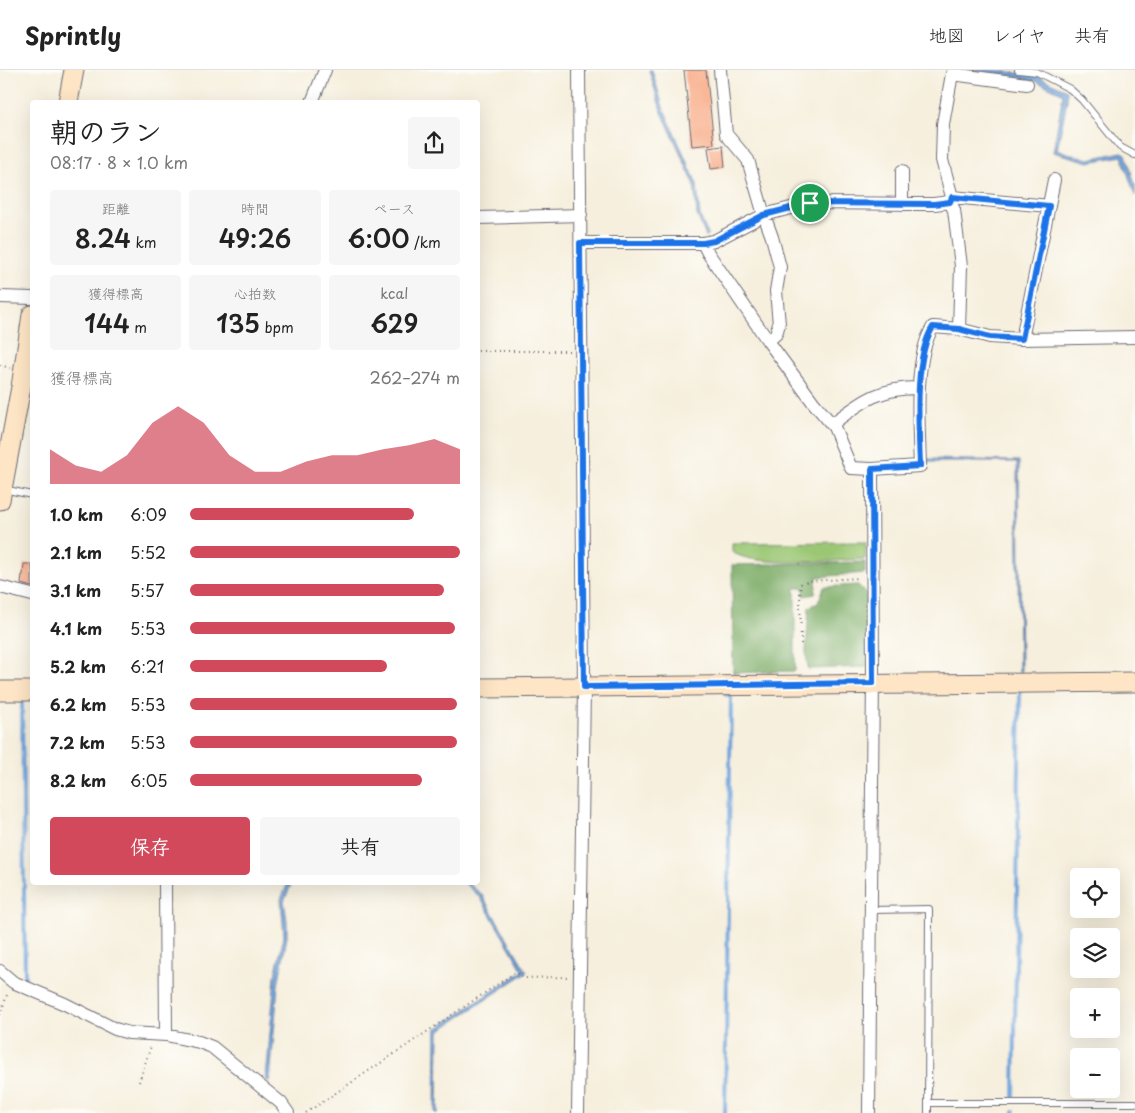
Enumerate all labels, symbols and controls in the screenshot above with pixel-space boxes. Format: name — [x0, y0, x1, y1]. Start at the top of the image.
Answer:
text: Sprintly — [25, 17, 121, 53]
text: 地図 — [929, 21, 965, 48]
text: レイヤ — [993, 21, 1046, 48]
text: 共有 — [1074, 21, 1110, 48]
text: 朝のラン — [50, 109, 162, 152]
button: share — [408, 117, 460, 169]
text: 08:17 · 8 × 1.0 km — [50, 150, 188, 174]
pin — [789, 182, 831, 224]
icon: arrive — [796, 189, 824, 217]
text: 距離 — [102, 198, 130, 219]
text: 時間 — [241, 198, 269, 219]
text: ペース — [374, 198, 415, 219]
text: 8.24 — [75, 219, 131, 257]
text: 49:26 — [219, 219, 291, 257]
text: 6:00 — [348, 219, 409, 257]
text: km — [131, 232, 157, 253]
text: /km — [409, 232, 441, 253]
text: 獲得標高 — [88, 283, 144, 304]
text: 心拍数 — [234, 283, 276, 304]
text: kcal — [380, 283, 408, 304]
text: 144 — [84, 304, 130, 342]
text: 135 — [216, 304, 260, 342]
text: 629 — [370, 304, 418, 342]
text: m — [130, 317, 147, 338]
text: bpm — [260, 317, 294, 338]
text: 獲得標高 — [50, 365, 114, 389]
text: 262–274 m — [370, 365, 460, 389]
text: 1.0 km — [50, 502, 103, 526]
text: 6:09 — [130, 502, 167, 526]
text: 2.1 km — [50, 540, 102, 564]
text: 5:52 — [130, 540, 166, 564]
text: 3.1 km — [50, 578, 101, 602]
text: 5:57 — [130, 578, 164, 602]
text: 4.1 km — [50, 616, 102, 640]
text: 5:53 — [130, 616, 165, 640]
text: 5.2 km — [50, 654, 106, 678]
text: 6:21 — [130, 654, 164, 678]
text: 6.2 km — [50, 692, 106, 716]
text: 5:53 — [130, 692, 165, 716]
text: 7.2 km — [50, 730, 105, 754]
text: 5:53 — [130, 730, 165, 754]
text: 8.2 km — [50, 768, 106, 792]
text: 6:05 — [130, 768, 168, 792]
button: 保存 — [50, 817, 250, 875]
button: 共有 — [260, 817, 460, 875]
map controls — [1070, 868, 1120, 1098]
button: locate — [1070, 868, 1120, 918]
button: layers — [1070, 928, 1120, 978]
button: + — [1070, 988, 1120, 1038]
button: − — [1070, 1048, 1120, 1098]

